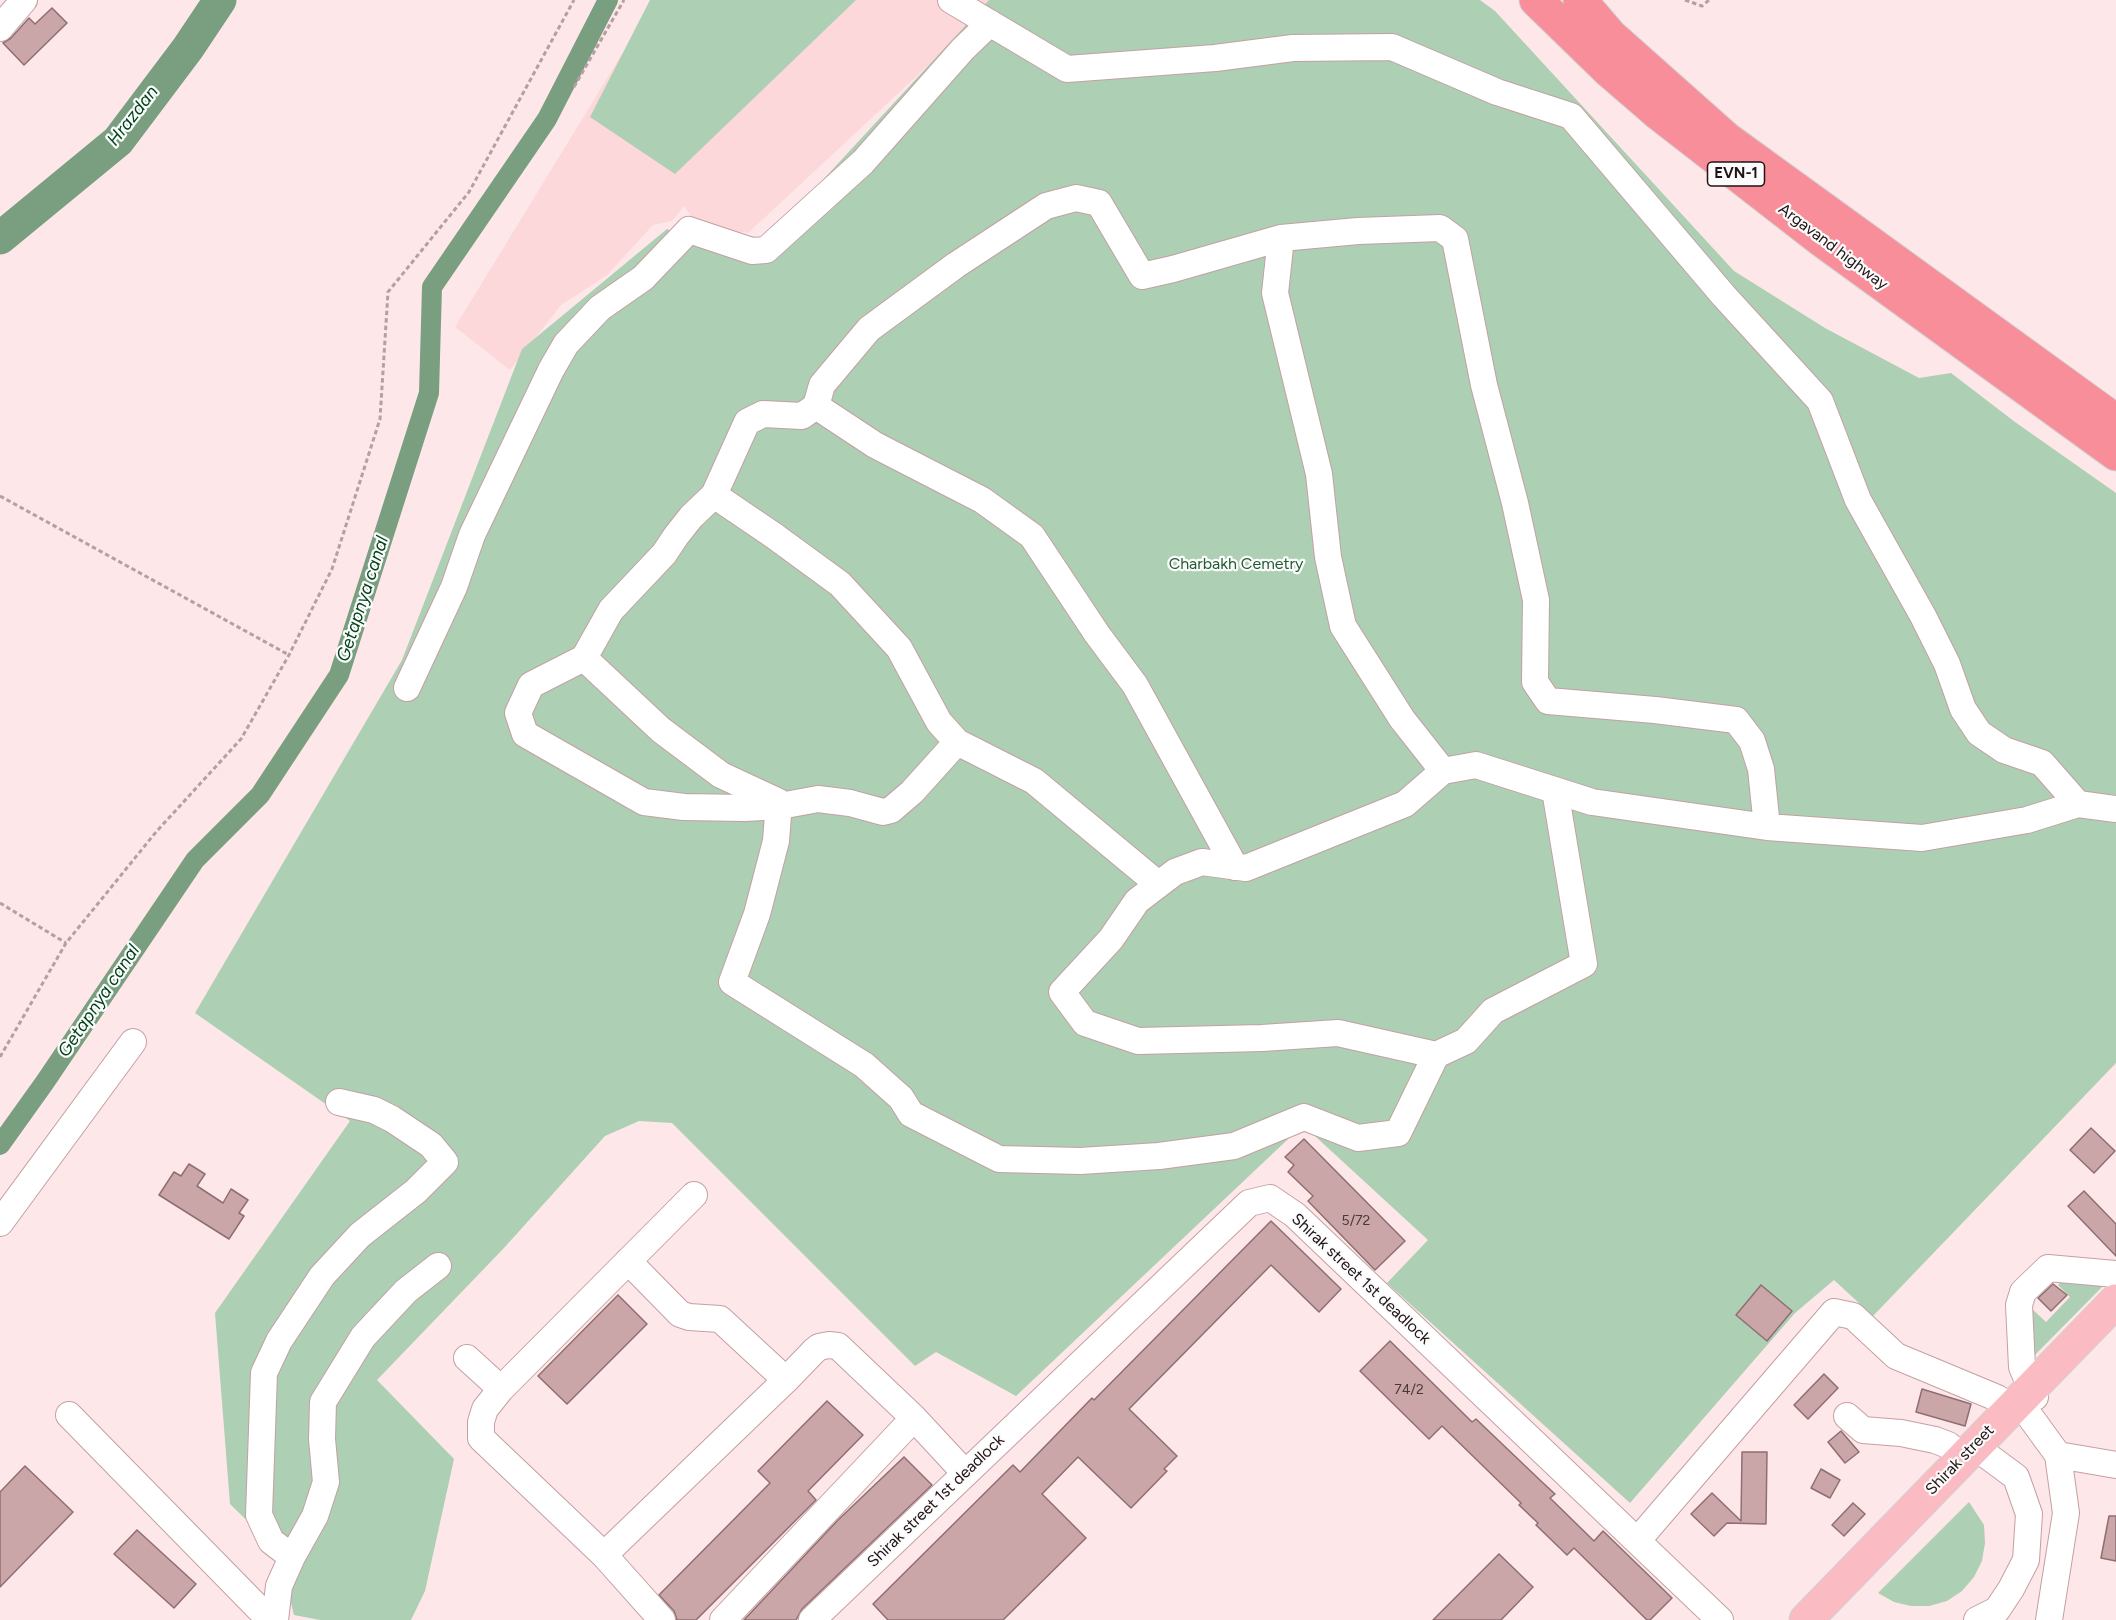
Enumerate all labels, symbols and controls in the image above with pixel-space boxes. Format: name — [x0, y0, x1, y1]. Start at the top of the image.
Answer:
water label: Hrazdan — [103, 82, 163, 150]
road number: EVN-1 — [1708, 162, 1764, 186]
street label: Argavand highway — [1775, 200, 1891, 294]
water label: Getapnya canal — [333, 533, 393, 665]
park label: Charbakh Cemetry — [1169, 554, 1303, 574]
water label: Getapnya canal — [53, 941, 145, 1061]
street label: Shirak street 1st deadlock — [1288, 1210, 1434, 1348]
house number: 5/72 — [1342, 1213, 1370, 1229]
house number: 74/2 — [1394, 1382, 1424, 1398]
street label: Shirak street — [1922, 1421, 1998, 1499]
street label: Shirak street 1st deadlock — [863, 1431, 1009, 1571]

